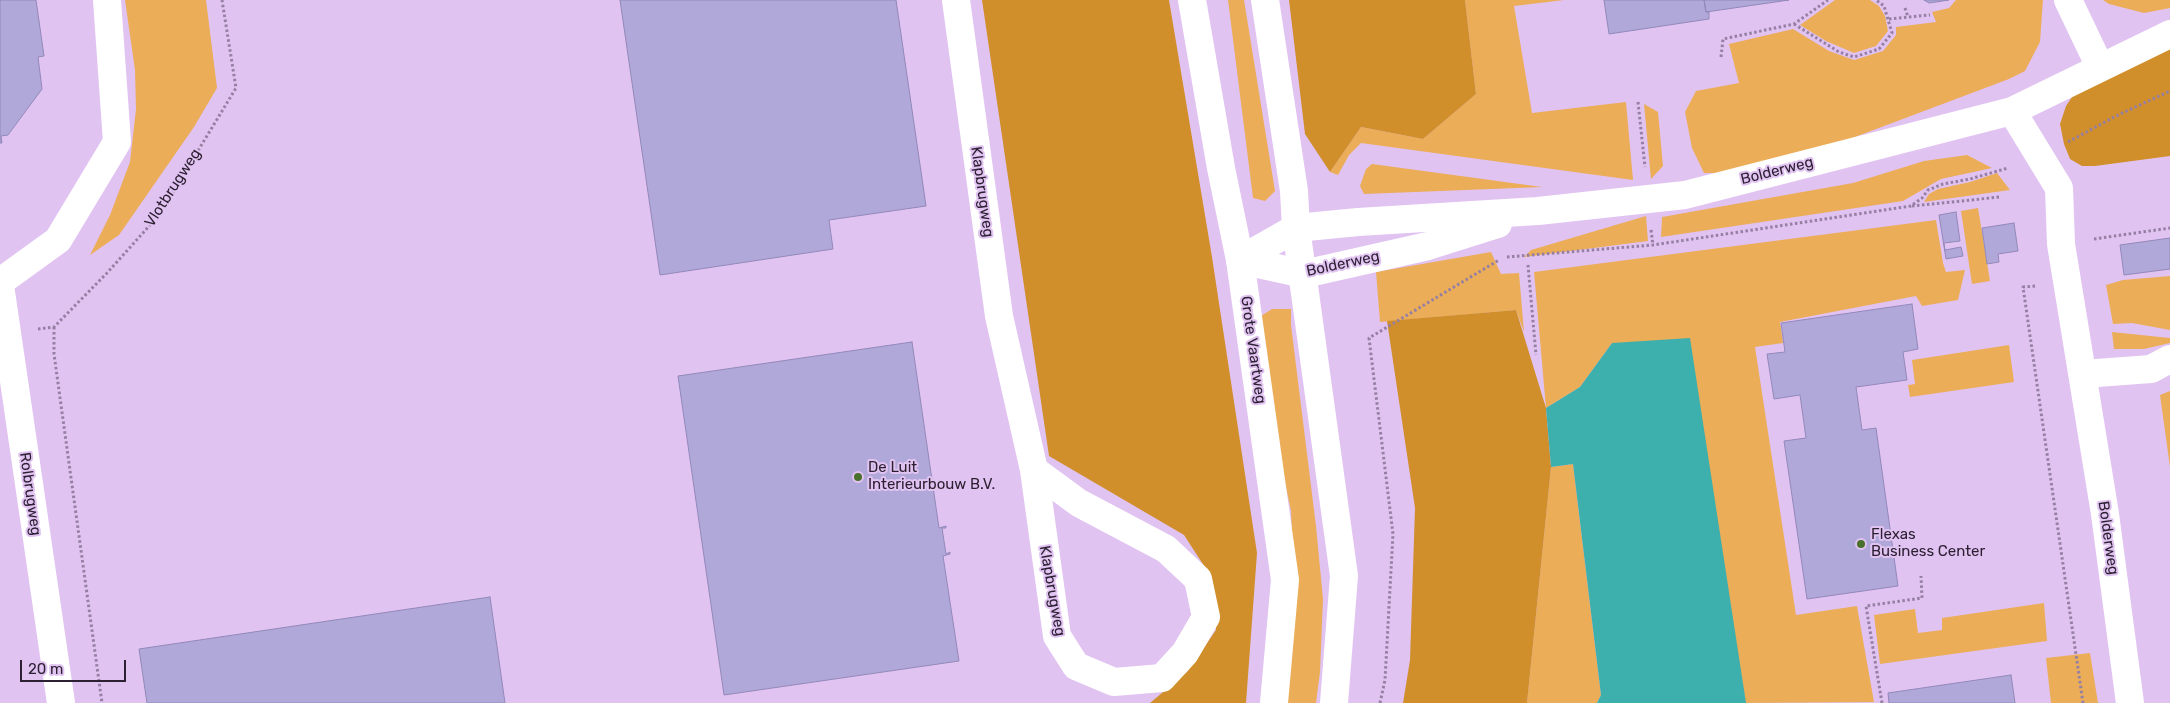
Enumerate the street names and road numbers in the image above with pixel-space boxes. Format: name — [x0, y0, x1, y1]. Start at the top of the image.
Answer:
street label: Klapbrugweg — [967, 145, 997, 239]
street label: Vlotbrugweg — [141, 146, 205, 230]
street label: Bolderweg — [1739, 153, 1815, 189]
street label: Bolderweg — [1305, 247, 1381, 281]
street label: Grote Vaartweg — [1237, 295, 1269, 405]
street label: Rolbrugweg — [15, 451, 45, 537]
street label: Bolderweg — [2094, 500, 2122, 576]
street label: Klapbrugweg — [1035, 544, 1069, 638]

